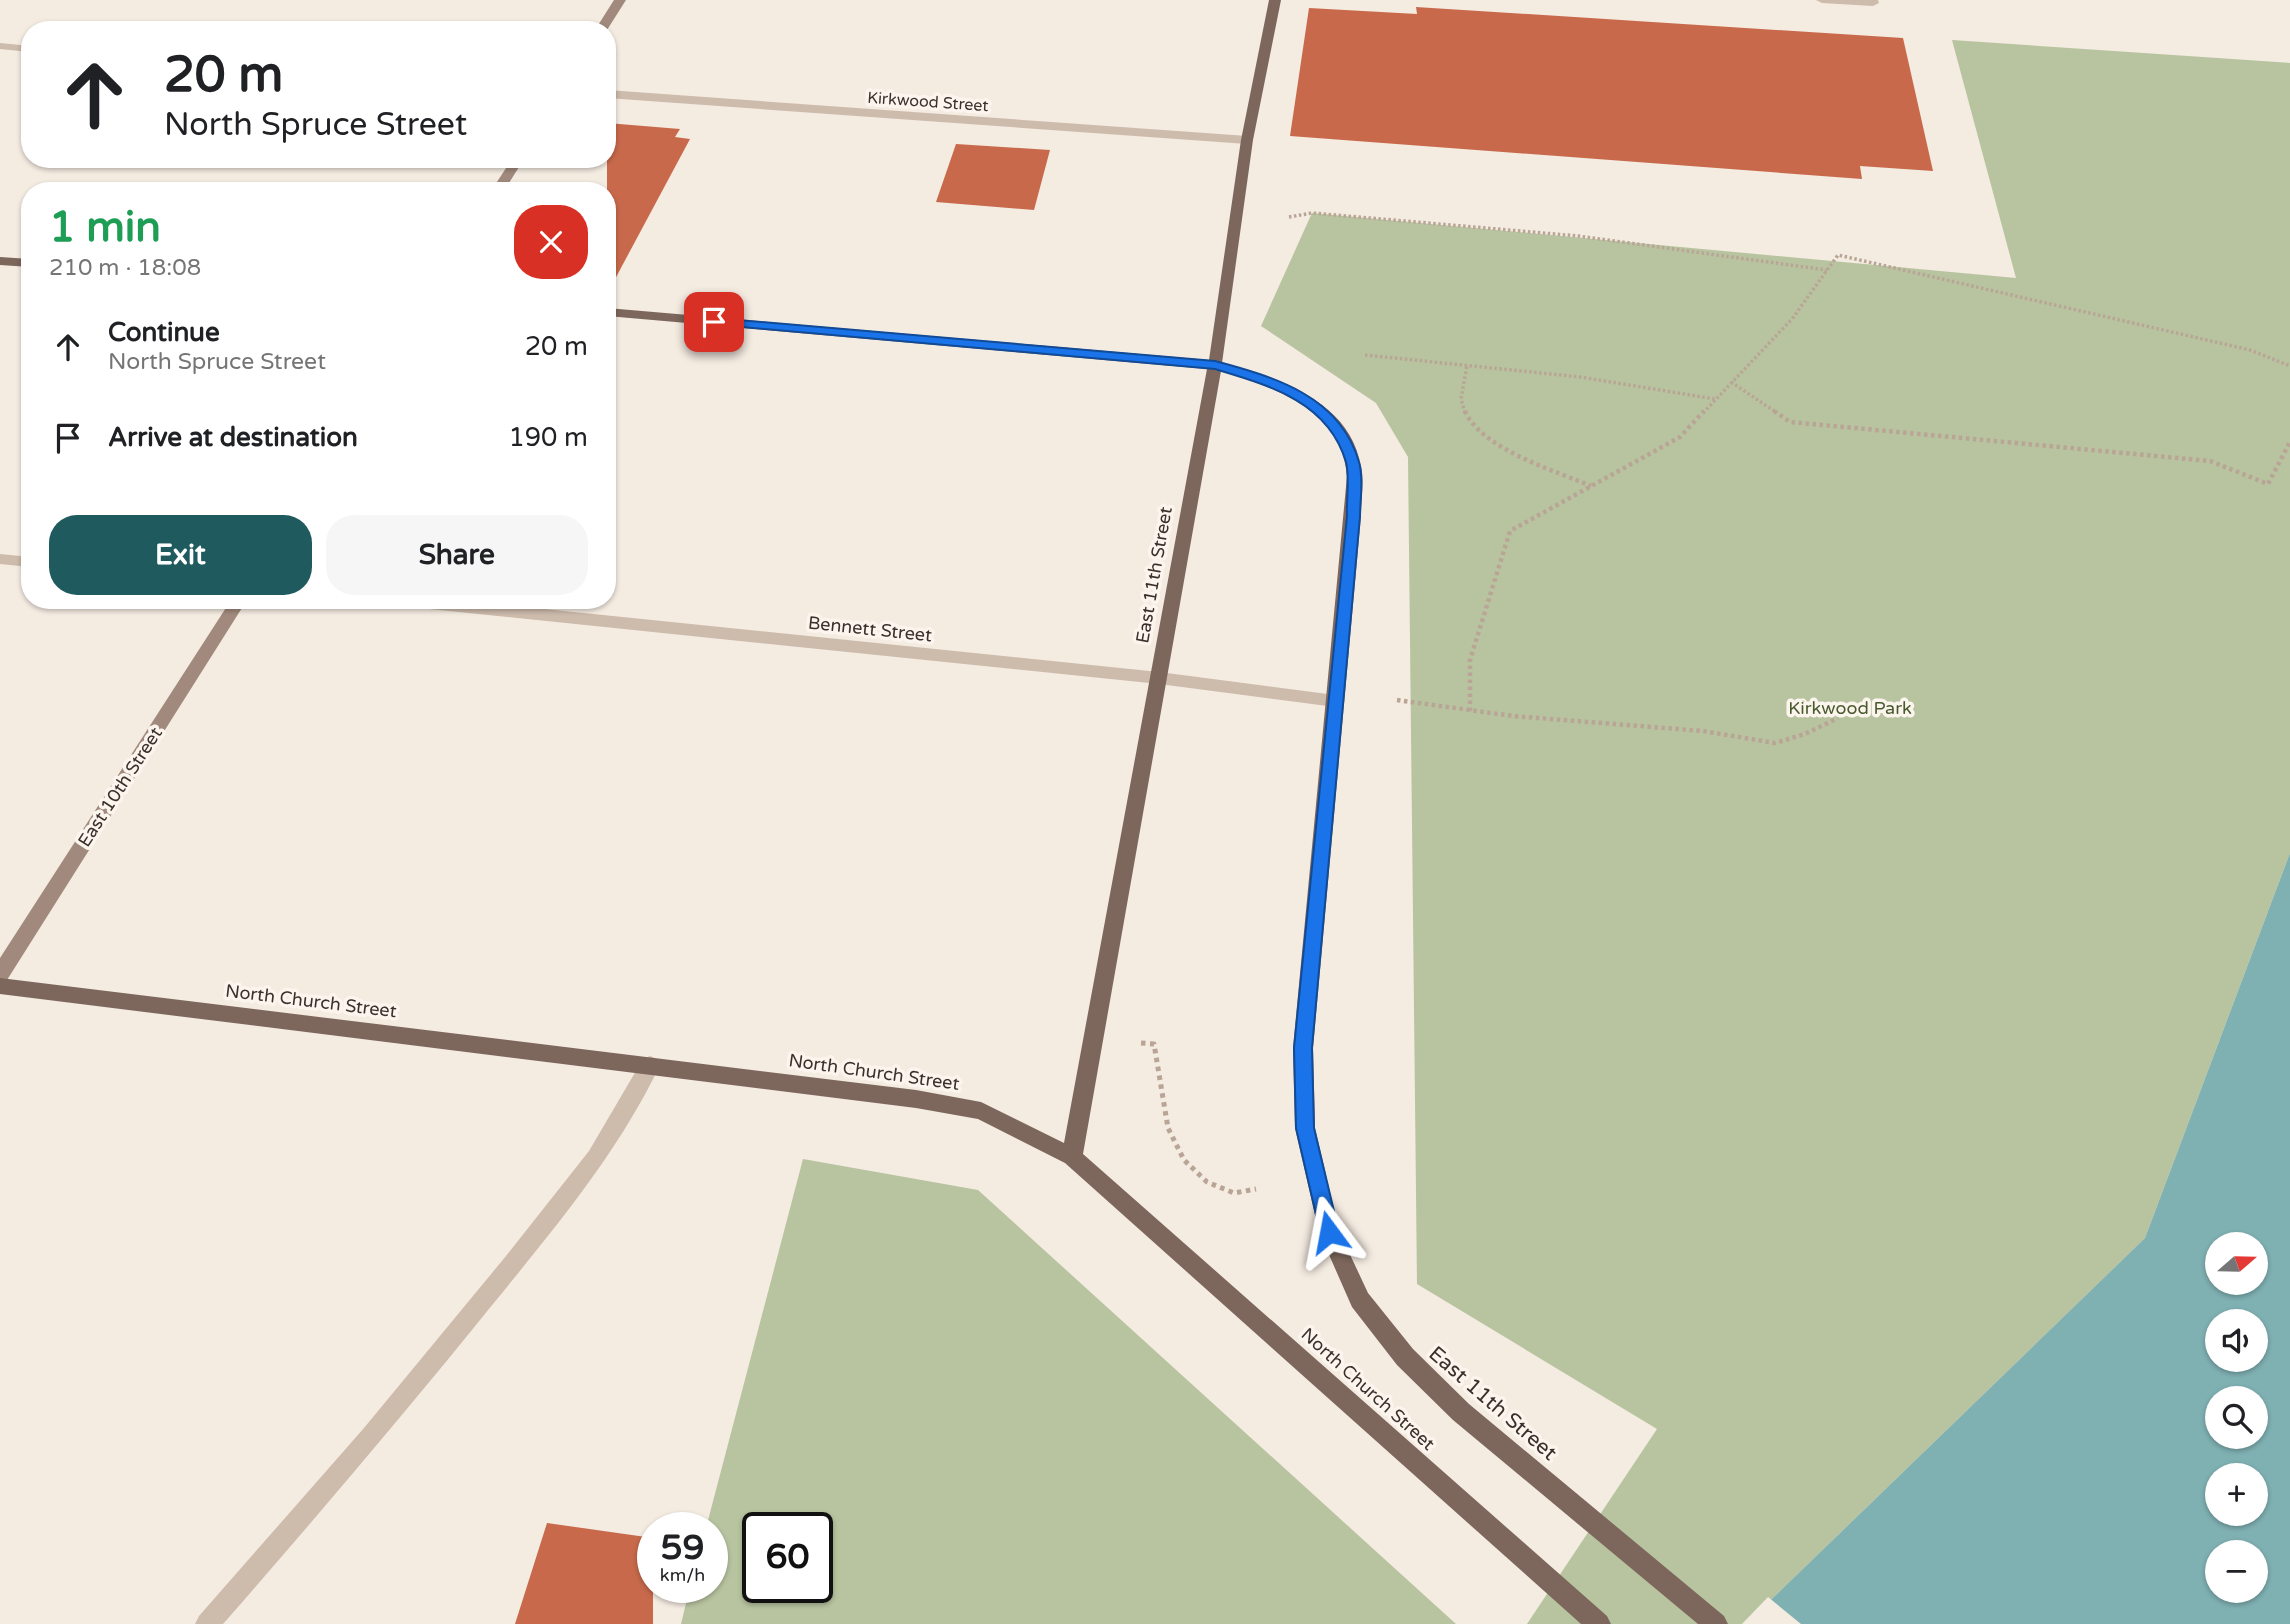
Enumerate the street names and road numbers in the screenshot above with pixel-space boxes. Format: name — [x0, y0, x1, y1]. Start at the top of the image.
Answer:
street label: Kirkwood Street — [867, 88, 989, 116]
street label: East 11th Street — [1131, 505, 1177, 645]
street label: Bennett Street — [807, 612, 933, 646]
street label: East 10th Street — [73, 723, 167, 851]
street label: North Church Street — [224, 980, 398, 1022]
street label: North Church Street — [787, 1049, 961, 1095]
street label: North Church Street — [1297, 1323, 1439, 1455]
street label: East 11th Street — [1424, 1341, 1562, 1466]

